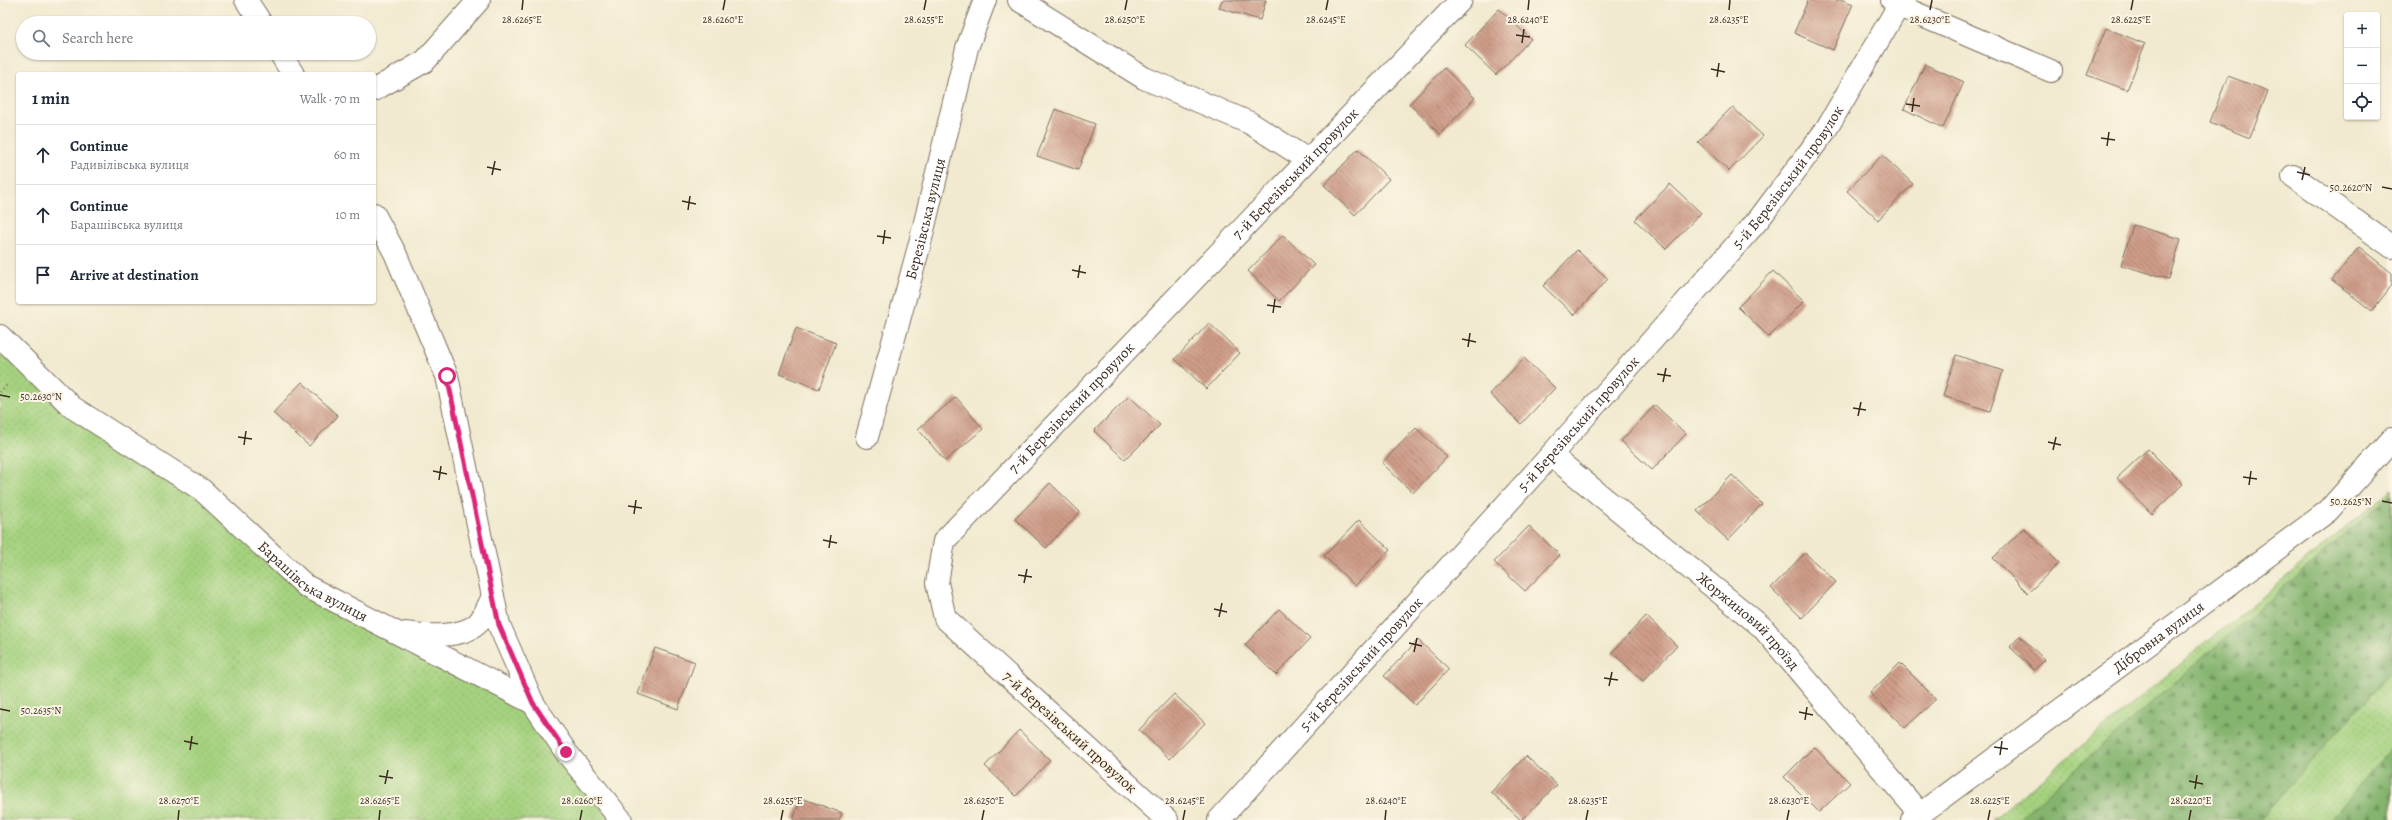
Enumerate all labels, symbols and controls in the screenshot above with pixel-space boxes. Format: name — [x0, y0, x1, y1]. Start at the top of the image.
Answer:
map controls — [2344, 12, 2380, 120]
button: + — [2344, 12, 2380, 48]
text: 28.6265°E — [502, 13, 542, 26]
text: 28.6260°E — [703, 13, 744, 26]
text: 28.6255°E — [904, 13, 944, 26]
text: 28.6250°E — [1105, 13, 1145, 26]
text: 28.6245°E — [1306, 13, 1346, 26]
text: 28.6240°E — [1508, 13, 1548, 26]
text: 28.6235°E — [1709, 13, 1749, 26]
text: 28.6230°E — [1910, 13, 1950, 26]
text: 28.6225°E — [2111, 13, 2151, 26]
search box — [16, 16, 376, 60]
icon: search — [30, 27, 52, 49]
text: Search here — [62, 28, 133, 48]
button: − — [2344, 48, 2380, 84]
button: locate — [2344, 84, 2380, 120]
text: 1 min — [32, 87, 70, 110]
text: Walk · 70 m — [300, 90, 360, 107]
street label: 5-й Березівський провулок — [1728, 101, 1848, 253]
street label: 7-й Березівський провулок — [1228, 103, 1363, 243]
text: Continue — [70, 136, 128, 156]
icon: ahead — [32, 144, 54, 166]
text: 60 m — [334, 146, 360, 163]
text: Радивілівська вулиця — [70, 156, 189, 173]
street label: Березівська вулиця — [900, 156, 950, 282]
text: 50.2620°N — [2330, 181, 2372, 194]
text: Continue — [70, 196, 128, 216]
icon: ahead — [32, 204, 54, 226]
text: 10 m — [335, 206, 360, 223]
text: Барашівська вулиця — [70, 216, 183, 233]
icon: arrive — [32, 264, 54, 286]
text: Arrive at destination — [70, 265, 199, 285]
street label: 7-й Березівський провулок — [1004, 338, 1139, 478]
street label: 5-й Березівський провулок — [1513, 352, 1644, 496]
route start — [438, 367, 456, 385]
text: 50.2630°N — [20, 390, 62, 403]
text: 50.2625°N — [2330, 495, 2372, 508]
street label: Барашівська вулиця — [254, 536, 371, 626]
street label: Жоржиновий проїзд — [1692, 568, 1804, 674]
street label: 5-й Березівський провулок — [1295, 592, 1427, 735]
street label: Дібровна вулиця — [2109, 596, 2208, 677]
street label: 7-й Березівський провулок — [999, 666, 1142, 798]
text: 50.2635°N — [21, 704, 61, 717]
route end — [557, 743, 575, 761]
text: 28.6270°E — [159, 794, 199, 807]
text: 28.6265°E — [360, 794, 400, 807]
text: 28.6260°E — [562, 794, 603, 807]
text: 28.6255°E — [763, 794, 803, 807]
text: 28.6250°E — [964, 794, 1004, 807]
text: 28.6245°E — [1165, 794, 1205, 807]
text: 28.6240°E — [1366, 794, 1406, 807]
text: 28.6235°E — [1568, 794, 1608, 807]
text: 28.6230°E — [1769, 794, 1809, 807]
text: 28.6225°E — [1970, 794, 2010, 807]
text: 28.6220°E — [2170, 794, 2212, 807]

